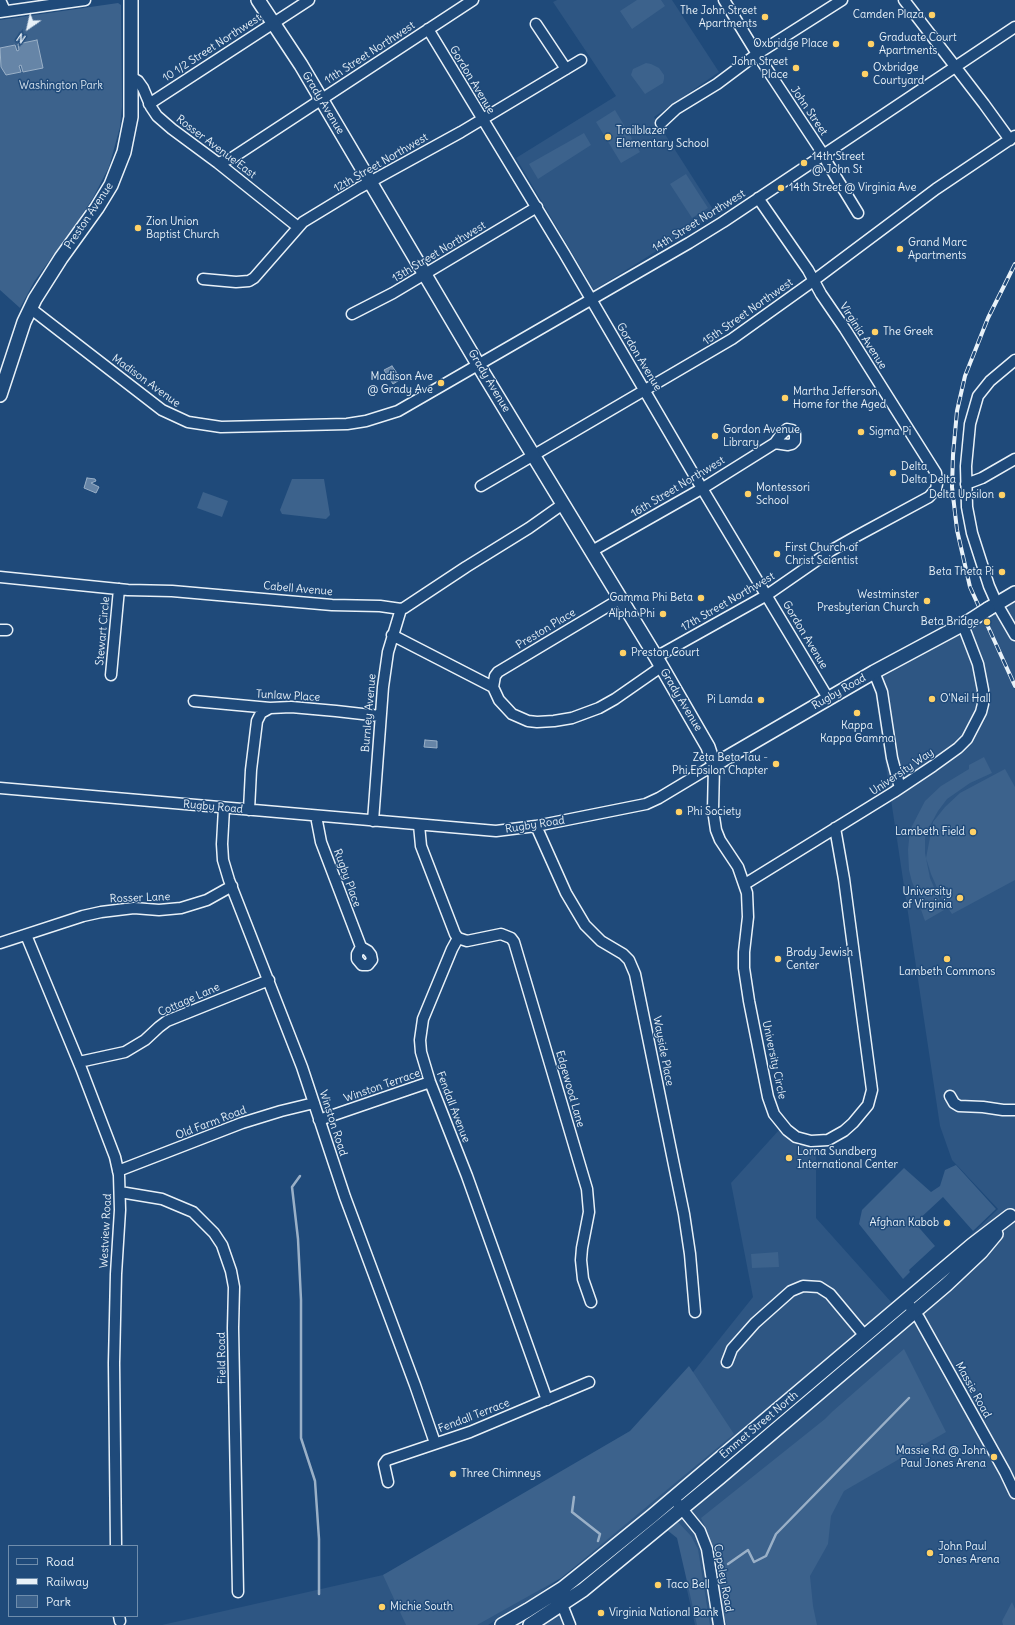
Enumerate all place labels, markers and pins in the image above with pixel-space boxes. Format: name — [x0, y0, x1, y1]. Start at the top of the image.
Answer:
place label: The John Street Apartments — [680, 4, 757, 30]
place label: Camden Plaza — [853, 8, 924, 22]
marker: Camden Plaza — [927, 10, 937, 20]
marker: The John Street Apartments — [760, 12, 770, 22]
place label: Graduate Court Apartments — [879, 31, 957, 57]
place label: Oxbridge Place — [753, 37, 828, 51]
marker: Oxbridge Place — [831, 39, 841, 49]
marker: Graduate Court Apartments — [866, 39, 876, 49]
place label: John Street Place — [732, 55, 788, 81]
place label: Oxbridge Courtyard — [873, 61, 924, 87]
marker: John Street Place — [791, 63, 801, 73]
marker: Oxbridge Courtyard — [860, 69, 870, 79]
place label: Trailblazer Elementary School — [616, 124, 709, 150]
marker: Trailblazer Elementary School — [603, 132, 613, 142]
place label: 14th Street @ John St — [812, 150, 865, 176]
marker: 14th Street @ John St — [799, 158, 809, 168]
place label: 14th Street @ Virginia Ave — [789, 181, 916, 195]
marker: 14th Street @ Virginia Ave — [776, 183, 786, 193]
place label: Zion Union Baptist Church — [146, 215, 219, 241]
marker: Zion Union Baptist Church — [133, 223, 143, 233]
place label: Grand Marc Apartments — [908, 236, 967, 262]
marker: Grand Marc Apartments — [895, 244, 905, 254]
place label: The Greek — [883, 325, 933, 339]
marker: The Greek — [870, 327, 880, 337]
place label: Madison Ave @ Grady Ave — [367, 370, 433, 396]
marker: Madison Ave @ Grady Ave — [436, 378, 446, 388]
place label: Martha Jefferson Home for the Aged — [793, 385, 886, 411]
marker: Martha Jefferson Home for the Aged — [780, 393, 790, 403]
place label: Gordon Avenue Library — [723, 423, 800, 449]
place label: Sigma Pi — [869, 425, 911, 439]
marker: Sigma Pi — [856, 427, 866, 437]
marker: Gordon Avenue Library — [710, 431, 720, 441]
place label: Delta Delta Delta — [901, 460, 956, 486]
marker: Delta Delta Delta — [888, 468, 898, 478]
place label: Montessori School — [756, 481, 810, 507]
place label: Delta Upsilon — [929, 488, 994, 502]
marker: Montessori School — [743, 489, 753, 499]
marker: Delta Upsilon — [997, 490, 1007, 500]
place label: First Church of Christ Scientist — [785, 541, 858, 567]
marker: First Church of Christ Scientist — [772, 549, 782, 559]
place label: Beta Theta Pi — [929, 565, 994, 579]
marker: Beta Theta Pi — [997, 567, 1007, 577]
place label: Westminster Presbyterian Church — [817, 588, 919, 614]
place label: Gamma Phi Beta — [609, 591, 693, 605]
marker: Gamma Phi Beta — [696, 593, 706, 603]
marker: Westminster Presbyterian Church — [922, 596, 932, 606]
place label: Alpha Phi — [609, 607, 655, 621]
marker: Alpha Phi — [658, 609, 668, 619]
place label: Beta Bridge — [921, 615, 979, 629]
marker: Beta Bridge — [982, 617, 992, 627]
place label: Preston Court — [631, 646, 700, 660]
marker: Preston Court — [618, 648, 628, 658]
place label: O'Neil Hall — [940, 692, 991, 706]
place label: Pi Lamda — [707, 693, 753, 707]
marker: O'Neil Hall — [927, 694, 937, 704]
marker: Pi Lamda — [756, 695, 766, 705]
marker: Kappa Kappa Gamma — [852, 708, 862, 718]
place label: Kappa Kappa Gamma — [820, 719, 894, 745]
place label: Zeta Beta Tau - Phi Epsilon Chapter — [672, 751, 768, 777]
marker: Zeta Beta Tau - Phi Epsilon Chapter — [771, 759, 781, 769]
place label: Phi Society — [687, 805, 741, 819]
marker: Phi Society — [674, 807, 684, 817]
place label: Lambeth Field — [895, 825, 965, 839]
marker: Lambeth Field — [968, 827, 978, 837]
place label: University of Virginia — [902, 885, 952, 911]
marker: University of Virginia — [955, 893, 965, 903]
place label: Brody Jewish Center — [786, 946, 853, 972]
marker: Brody Jewish Center — [773, 954, 783, 964]
marker: Lambeth Commons — [942, 954, 952, 964]
place label: Lambeth Commons — [899, 965, 995, 979]
place label: Lorna Sundberg International Center — [797, 1145, 898, 1171]
marker: Lorna Sundberg International Center — [784, 1153, 794, 1163]
place label: Afghan Kabob — [869, 1216, 939, 1230]
marker: Afghan Kabob — [942, 1218, 952, 1228]
place label: Massie Rd @ John Paul Jones Arena — [896, 1444, 986, 1470]
marker: Massie Rd @ John Paul Jones Arena — [989, 1452, 999, 1462]
place label: Three Chimneys — [461, 1467, 541, 1481]
marker: Three Chimneys — [448, 1469, 458, 1479]
place label: John Paul Jones Arena — [938, 1540, 999, 1566]
marker: John Paul Jones Arena — [925, 1548, 935, 1558]
place label: Taco Bell — [666, 1578, 710, 1592]
marker: Taco Bell — [653, 1580, 663, 1590]
place label: Michie South — [390, 1600, 453, 1614]
marker: Michie South — [377, 1602, 387, 1612]
place label: Virginia National Bank — [609, 1606, 718, 1620]
marker: Virginia National Bank — [596, 1608, 606, 1618]

